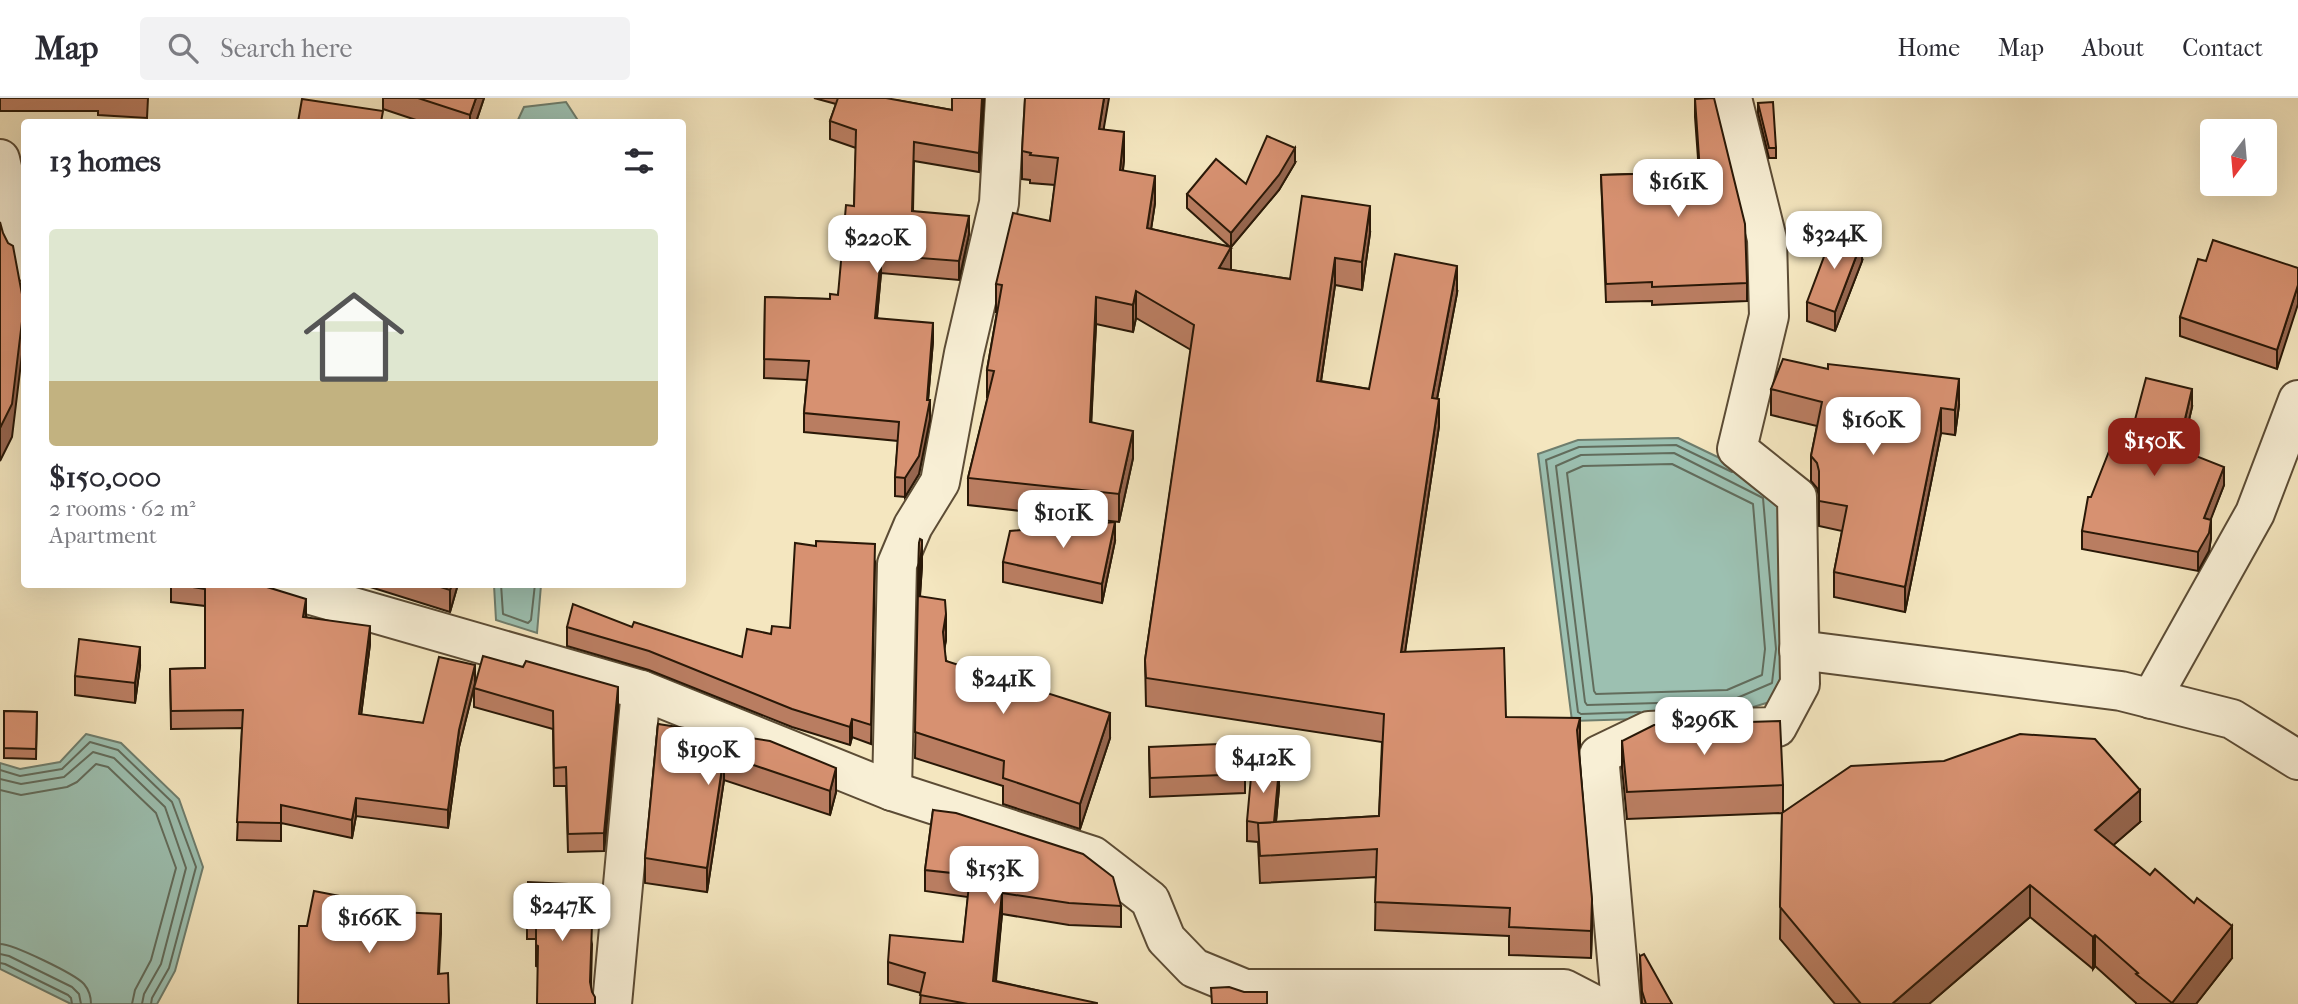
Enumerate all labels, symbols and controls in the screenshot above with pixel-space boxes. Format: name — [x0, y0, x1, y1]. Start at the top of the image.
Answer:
search box — [140, 17, 630, 80]
text: Map — [35, 29, 98, 68]
icon: search — [164, 29, 202, 67]
text: Search here — [220, 33, 352, 64]
text: Home — [1898, 34, 1960, 62]
text: Map — [1998, 34, 2044, 62]
text: About — [2082, 34, 2144, 62]
text: Contact — [2182, 34, 2263, 62]
north arrow — [2200, 119, 2277, 196]
map controls — [2200, 119, 2277, 196]
icon: filters — [620, 142, 658, 180]
text: 13 homes — [49, 144, 161, 179]
pin: $161K — [1629, 159, 1727, 219]
text: $161K — [1649, 168, 1707, 195]
pin: $324K — [1785, 212, 1883, 271]
pin: $220K — [828, 216, 926, 275]
text: $324K — [1802, 220, 1866, 247]
text: $220K — [844, 224, 910, 251]
icon: home — [291, 274, 417, 400]
pin: $160K — [1824, 398, 1922, 457]
text: $160K — [1842, 406, 1904, 433]
pin: $150K — [2105, 418, 2203, 478]
text: $150K — [2124, 427, 2184, 454]
text: $150,000 — [49, 460, 161, 495]
pin: $101K — [1014, 490, 1112, 550]
text: 2 rooms · 62 m² — [49, 495, 196, 522]
text: $101K — [1034, 499, 1092, 526]
text: Apartment — [49, 522, 157, 549]
pin: $241K — [954, 656, 1052, 716]
text: $241K — [972, 665, 1035, 692]
pin: $296K — [1655, 698, 1753, 757]
text: $296K — [1671, 706, 1737, 733]
pin: $190K — [659, 728, 757, 787]
text: $190K — [677, 736, 739, 763]
pin: $412K — [1214, 736, 1312, 795]
text: $412K — [1232, 744, 1295, 771]
pin: $153K — [945, 846, 1043, 906]
text: $153K — [966, 855, 1022, 882]
pin: $247K — [513, 884, 611, 943]
text: $247K — [529, 892, 595, 919]
pin: $166K — [320, 896, 418, 955]
text: $166K — [338, 904, 400, 931]

